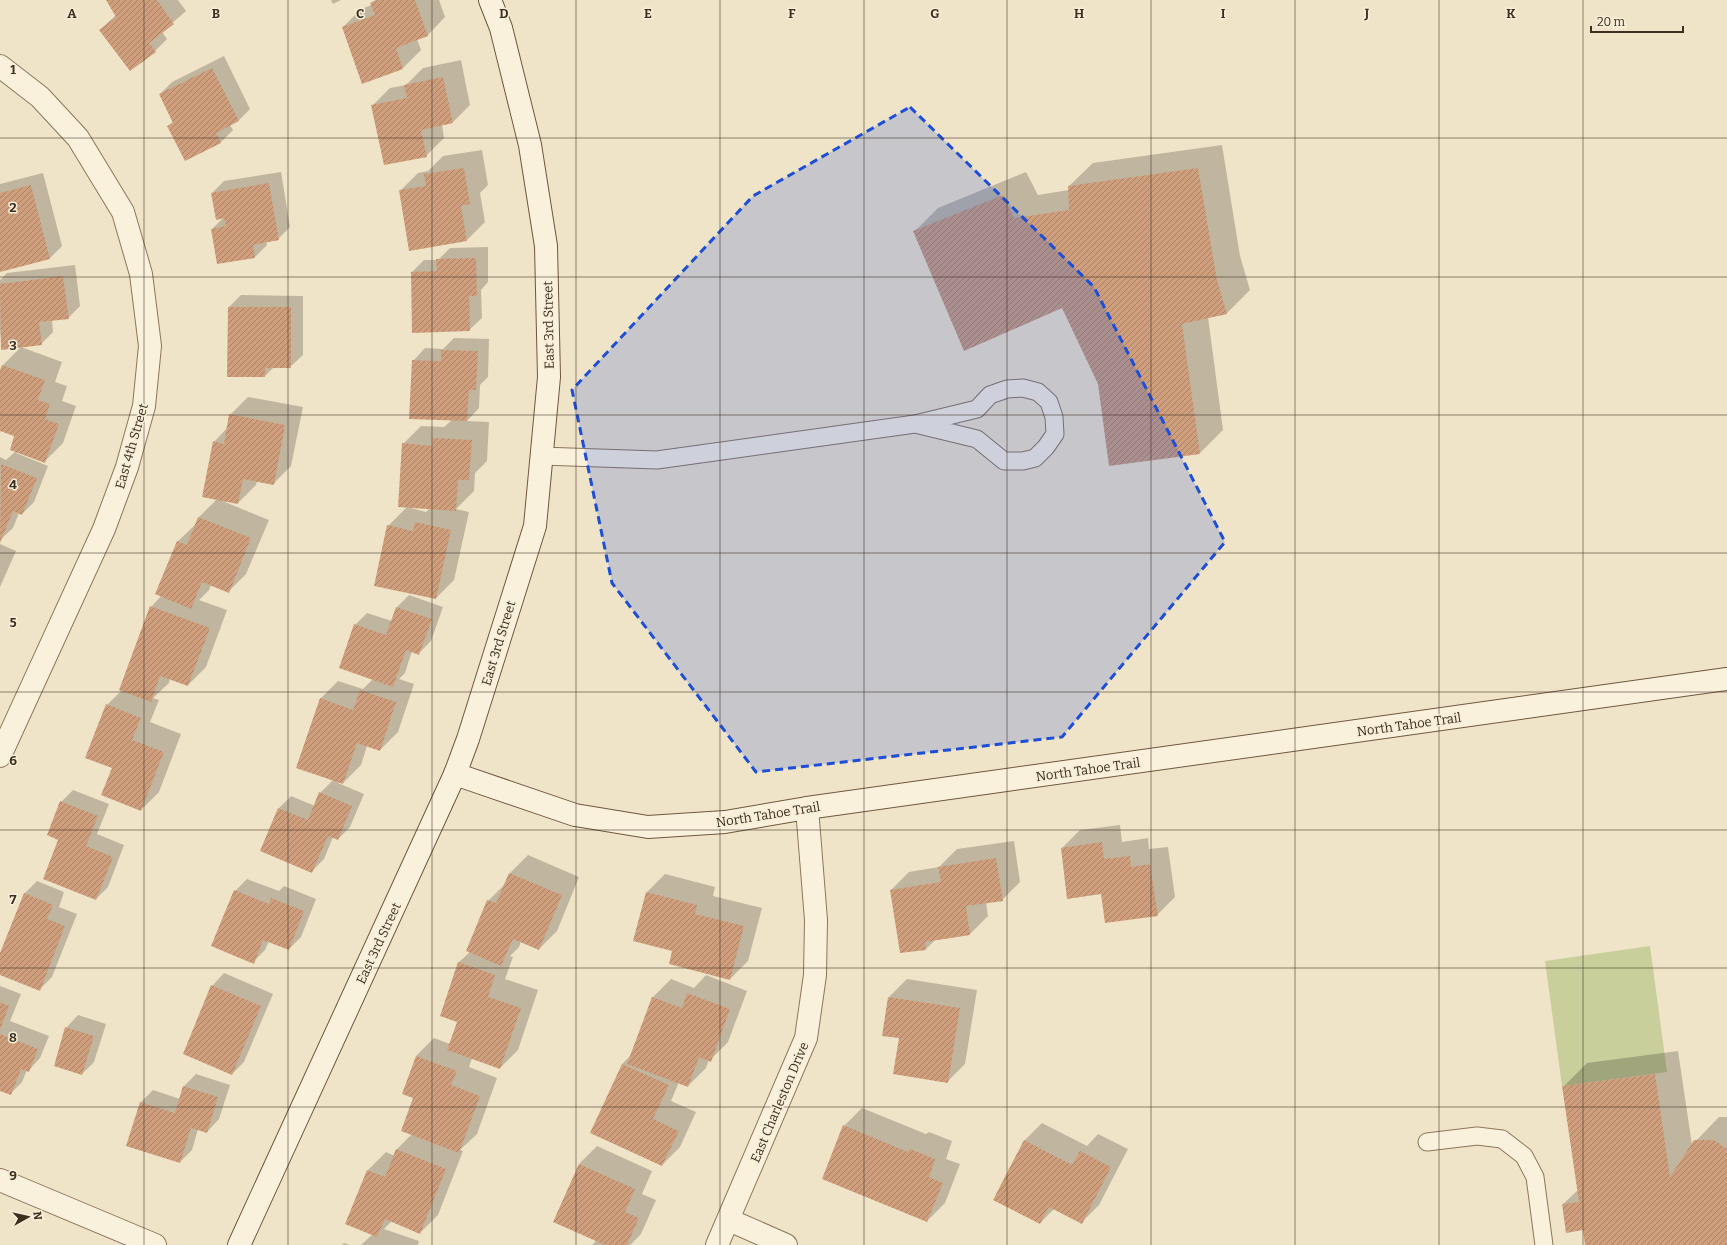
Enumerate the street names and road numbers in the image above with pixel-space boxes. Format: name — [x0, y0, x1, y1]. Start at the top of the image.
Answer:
street label: East 3rd Street — [540, 281, 557, 369]
street label: East 4th Street — [112, 401, 151, 491]
street label: East 3rd Street — [478, 599, 519, 687]
street label: North Tahoe Trail — [1356, 710, 1462, 739]
street label: North Tahoe Trail — [1035, 755, 1141, 784]
street label: North Tahoe Trail — [715, 799, 821, 830]
street label: East 3rd Street — [353, 900, 404, 986]
street label: East Charleston Drive — [747, 1040, 812, 1165]

